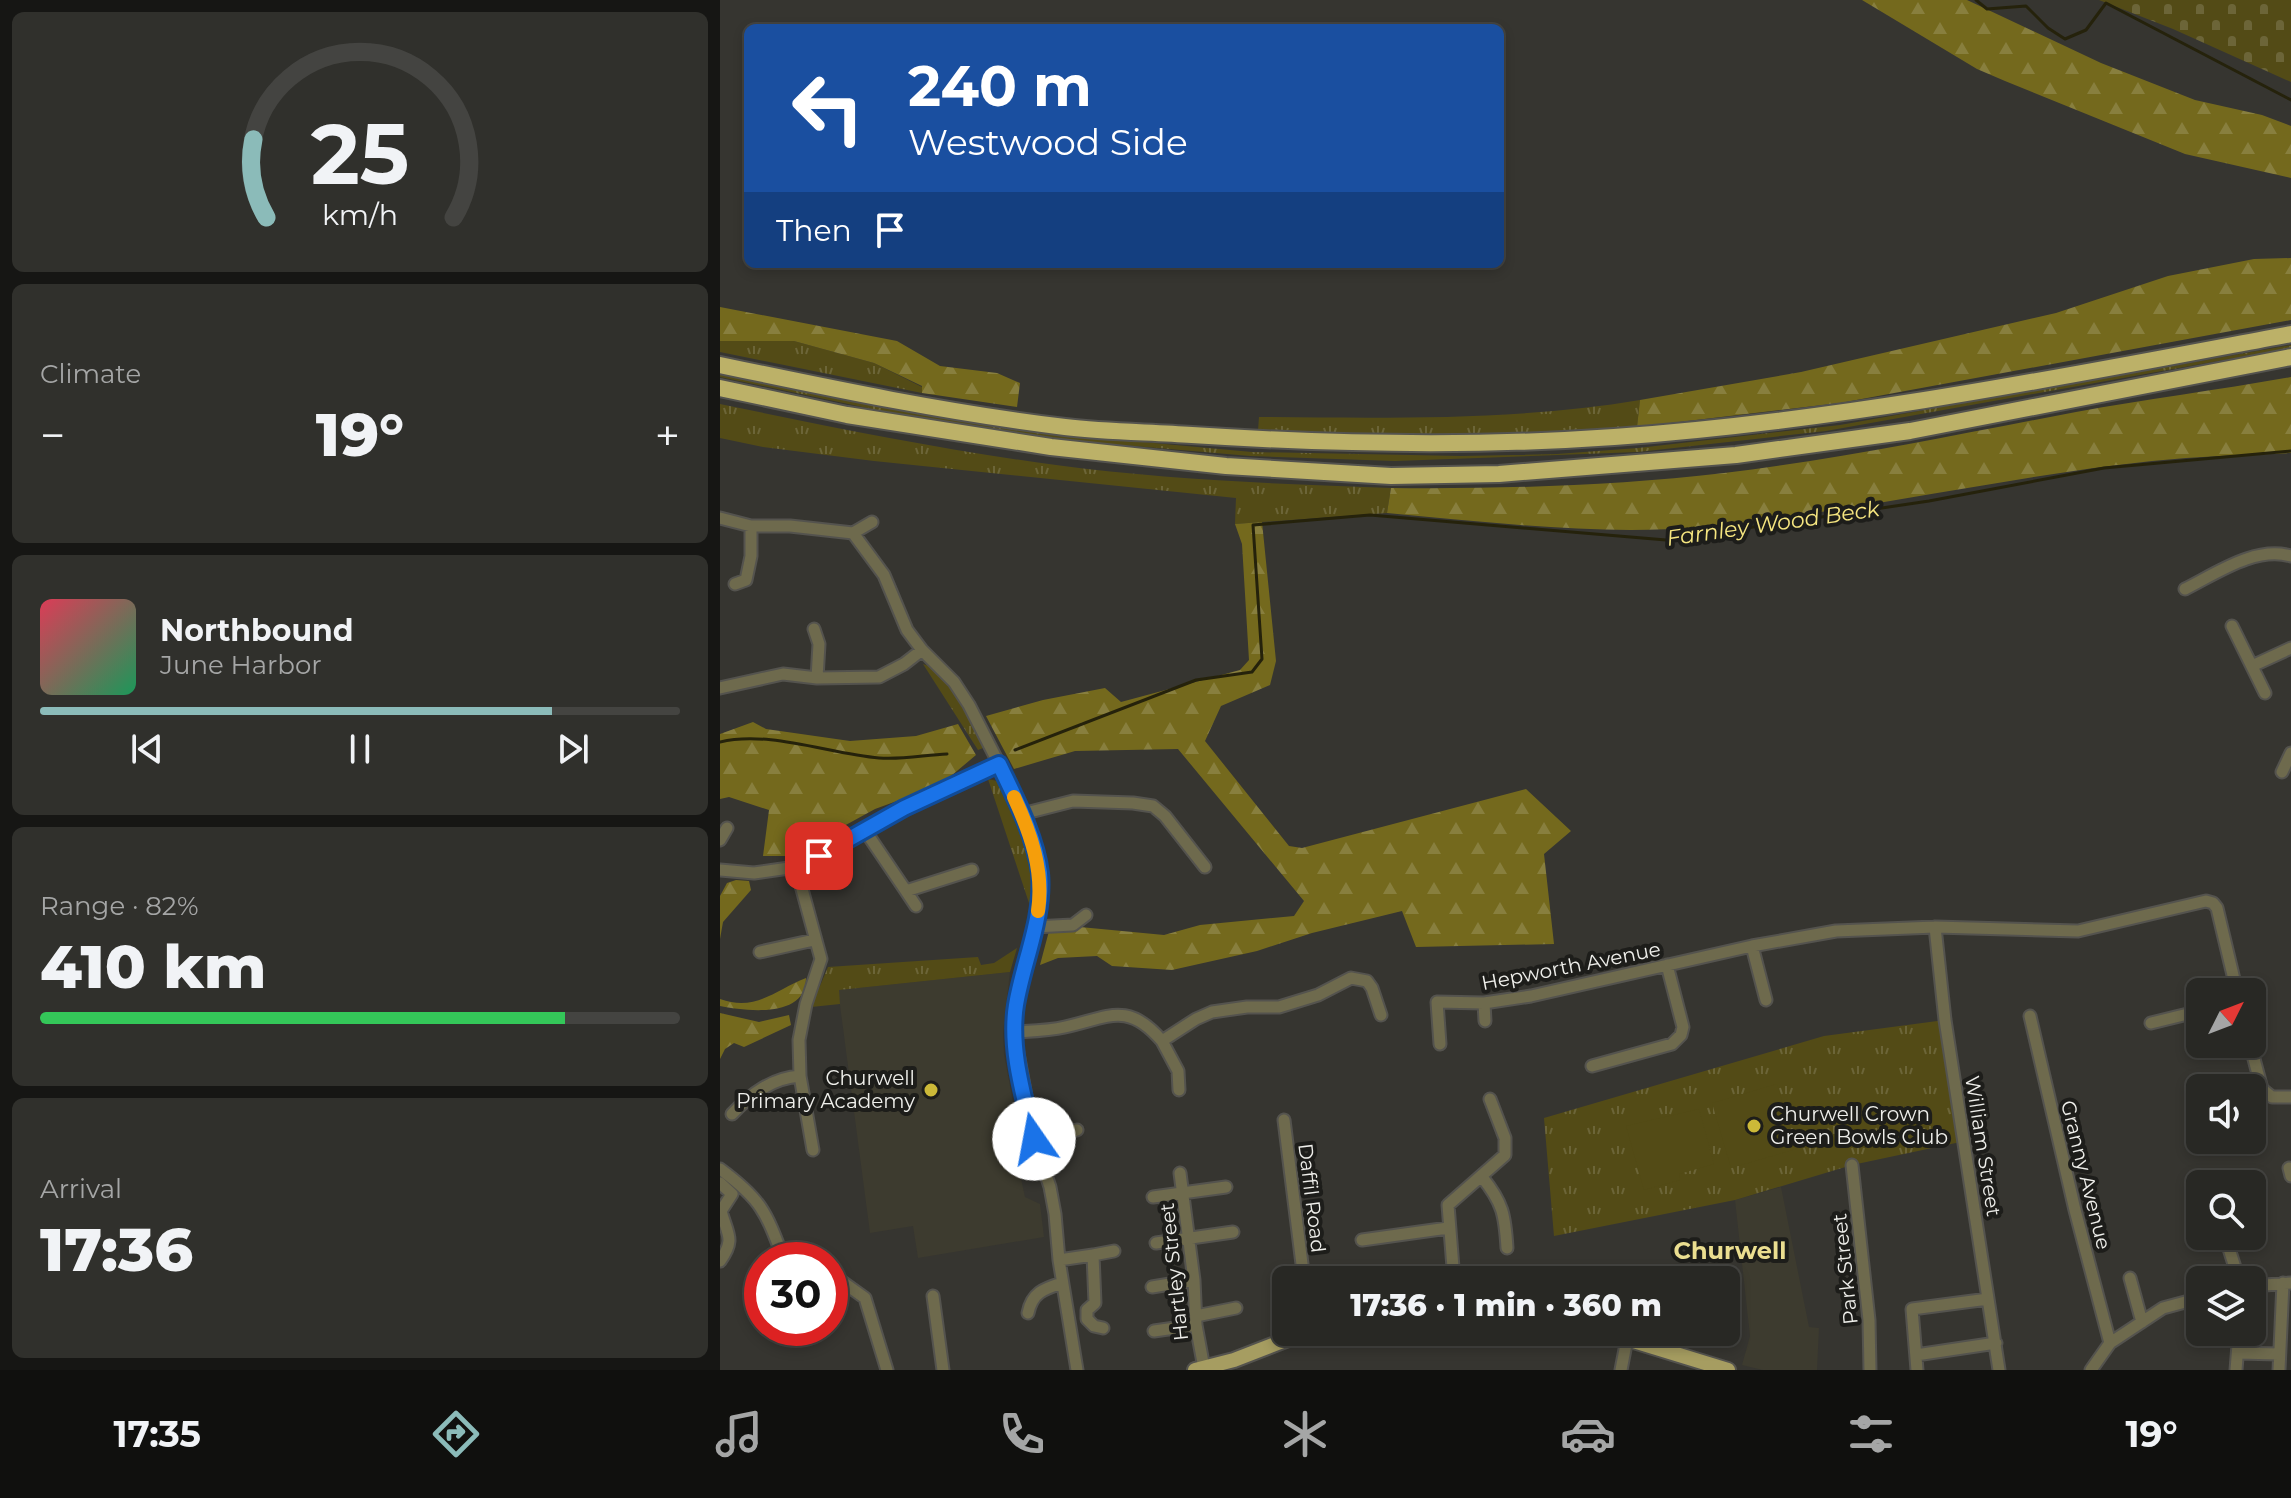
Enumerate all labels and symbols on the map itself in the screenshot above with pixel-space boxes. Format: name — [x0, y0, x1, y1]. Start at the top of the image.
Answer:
water label: Farnley Wood Beck — [1665, 495, 1882, 552]
pin — [785, 822, 853, 890]
street label: Hepworth Avenue — [1479, 937, 1663, 995]
north arrow — [2186, 978, 2266, 1058]
place label: Churwell Primary Academy — [736, 1066, 915, 1113]
street label: William Street — [1960, 1074, 2006, 1218]
marker: Churwell Primary Academy — [922, 1081, 940, 1099]
position arrow — [992, 1097, 1076, 1181]
street label: Granny Avenue — [2056, 1098, 2116, 1252]
place label: Churwell Crown Green Bowls Club — [1770, 1102, 1948, 1149]
marker: Churwell Crown Green Bowls Club — [1745, 1117, 1763, 1135]
street label: Daffil Road — [1293, 1142, 1331, 1254]
street label: Hartley Street — [1155, 1202, 1193, 1342]
street label: Park Street — [1827, 1212, 1863, 1326]
district label: Churwell — [1674, 1236, 1786, 1265]
speed limit sign: 30 — [744, 1242, 848, 1346]

